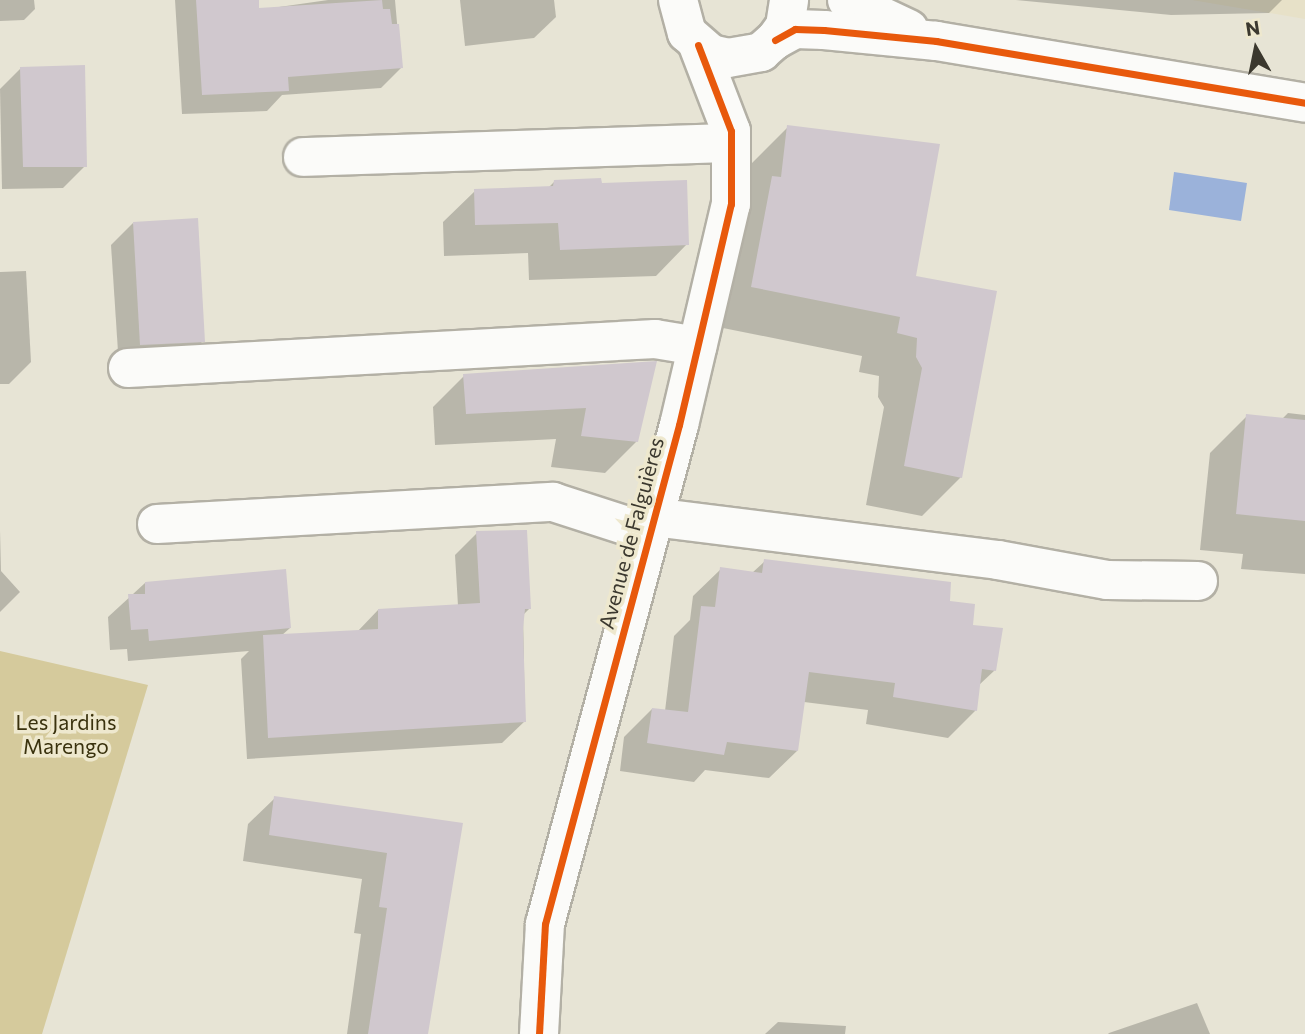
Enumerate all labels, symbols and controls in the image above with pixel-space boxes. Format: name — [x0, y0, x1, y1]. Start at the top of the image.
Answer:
north arrow — [1221, 14, 1291, 84]
text: N — [1244, 15, 1261, 40]
street label: Avenue de Falguières — [593, 434, 669, 632]
park label: Les Jardins Marengo — [16, 709, 116, 759]

